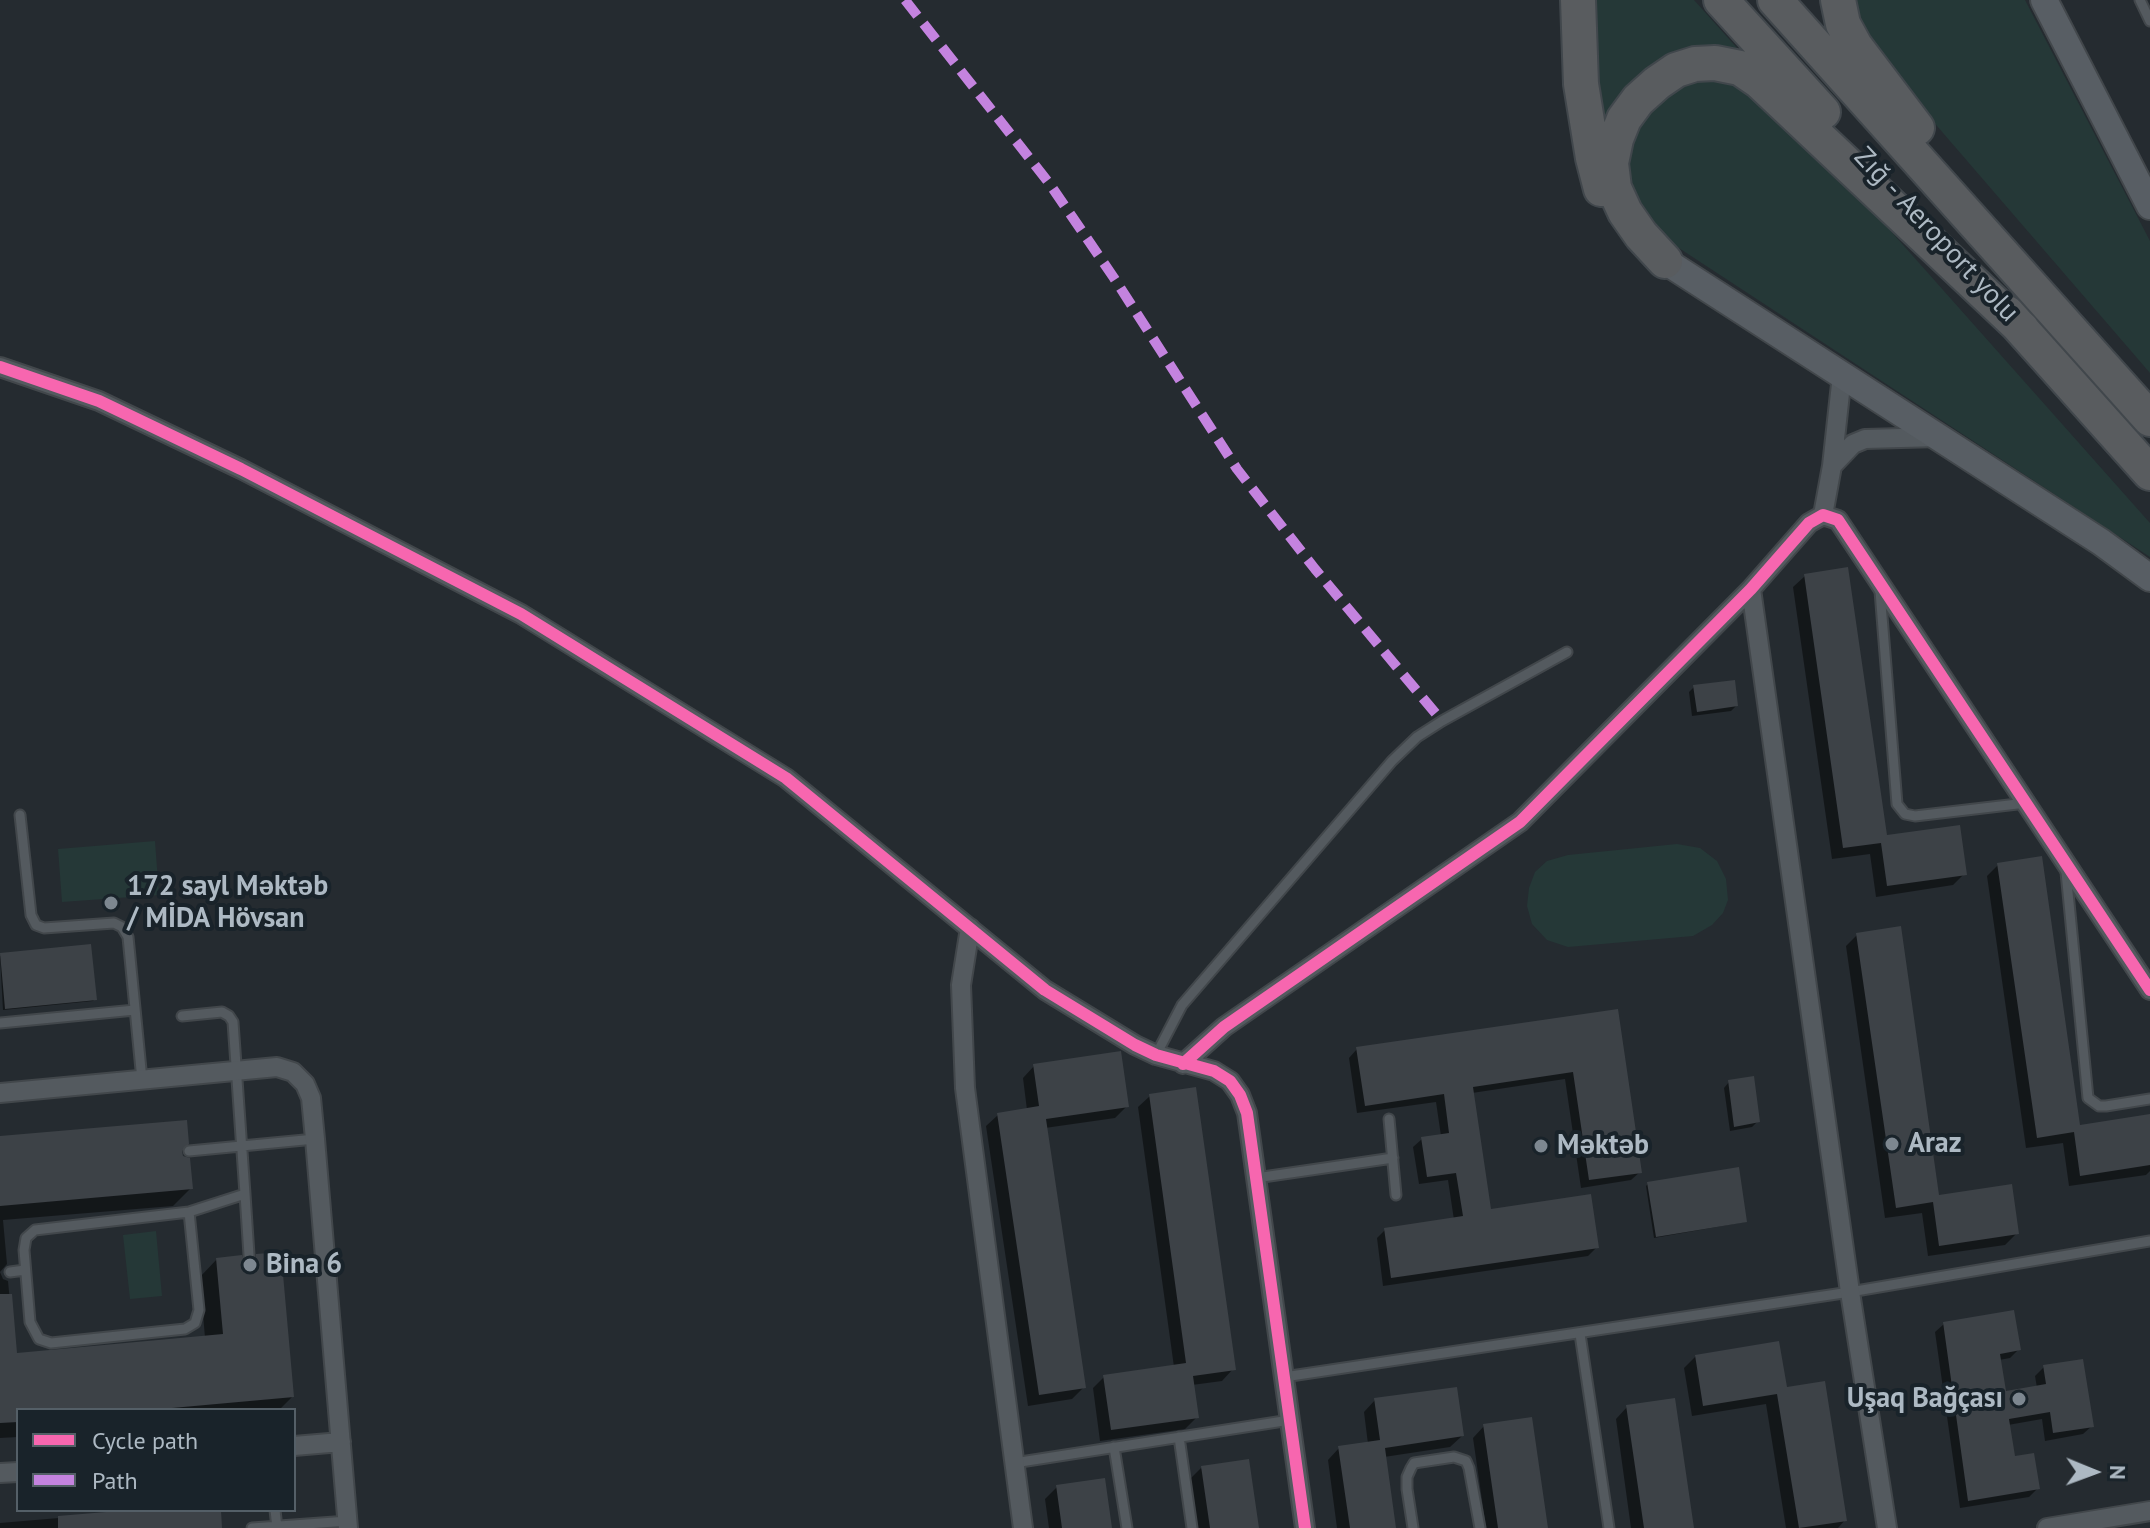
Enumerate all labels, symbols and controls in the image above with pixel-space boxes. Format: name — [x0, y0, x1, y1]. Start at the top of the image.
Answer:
street label: Zığ - Aeroport yolu — [1847, 141, 2025, 329]
place label: 172 sayl Məktəb / MİDA Hövsan — [127, 870, 328, 936]
marker: 172 sayl Məktəb / MİDA Hövsan — [102, 894, 120, 912]
place label: Araz — [1908, 1127, 1961, 1161]
place label: Məktəb — [1557, 1129, 1649, 1163]
marker: Araz — [1883, 1135, 1901, 1153]
marker: Məktəb — [1532, 1137, 1550, 1155]
place label: Bina 6 — [266, 1248, 342, 1282]
marker: Bina 6 — [241, 1256, 259, 1274]
place label: Uşaq Bağçası — [1847, 1382, 2003, 1416]
marker: Uşaq Bağçası — [2010, 1390, 2028, 1408]
legend — [16, 1408, 296, 1512]
text: Cycle path — [92, 1425, 198, 1456]
north arrow — [2054, 1432, 2134, 1512]
text: Path — [92, 1465, 138, 1496]
text: N — [2104, 1465, 2132, 1480]

